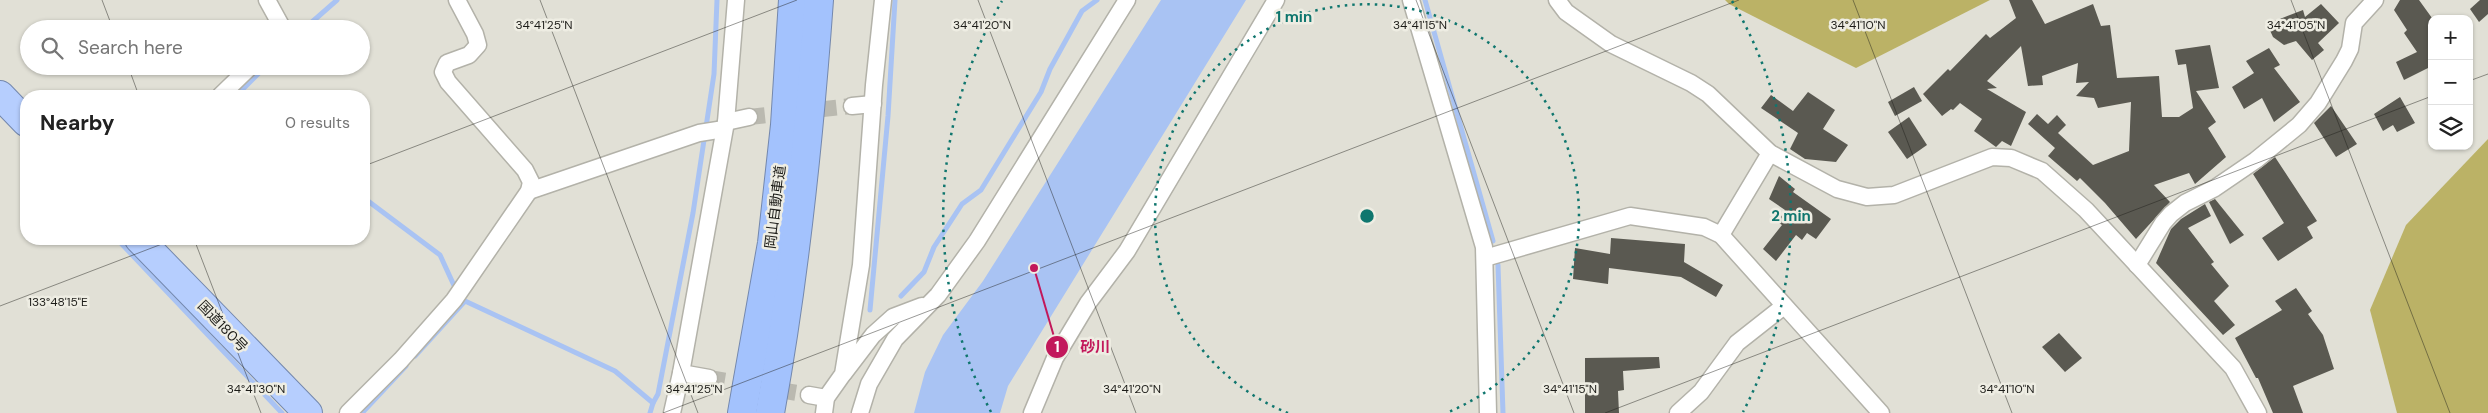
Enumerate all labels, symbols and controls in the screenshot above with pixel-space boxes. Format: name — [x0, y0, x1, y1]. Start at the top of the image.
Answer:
text: 1 min — [1276, 7, 1312, 27]
map controls — [2428, 15, 2473, 150]
button: + — [2428, 15, 2473, 60]
text: 34°41'25"N — [515, 17, 573, 33]
text: 34°41'20"N — [953, 17, 1011, 33]
text: 34°41'15"N — [1393, 17, 1447, 33]
text: 34°41'10"N — [1830, 17, 1886, 33]
text: 34°41'05"N — [2267, 17, 2325, 33]
search box — [20, 20, 370, 75]
icon: search — [38, 34, 66, 62]
text: Search here — [78, 35, 183, 60]
button: − — [2428, 60, 2473, 105]
button: layers — [2428, 105, 2473, 150]
text: Nearby — [40, 109, 114, 137]
text: 0 results — [285, 112, 350, 133]
street label: 岡山自動車道 — [761, 164, 789, 250]
text: 2 min — [1771, 206, 1811, 226]
centre of rings — [1358, 207, 1376, 225]
text: 133°48'15"E — [28, 294, 88, 310]
street label: 国道180号 — [194, 297, 252, 355]
callout: 砂川 — [1045, 332, 1120, 362]
text: 1 — [1054, 337, 1060, 357]
text: 砂川 — [1080, 337, 1110, 357]
text: 34°41'30"N — [227, 381, 285, 397]
text: 34°41'25"N — [665, 381, 723, 397]
text: 34°41'20"N — [1103, 381, 1161, 397]
text: 34°41'15"N — [1543, 381, 1597, 397]
text: 34°41'10"N — [1979, 381, 2035, 397]

